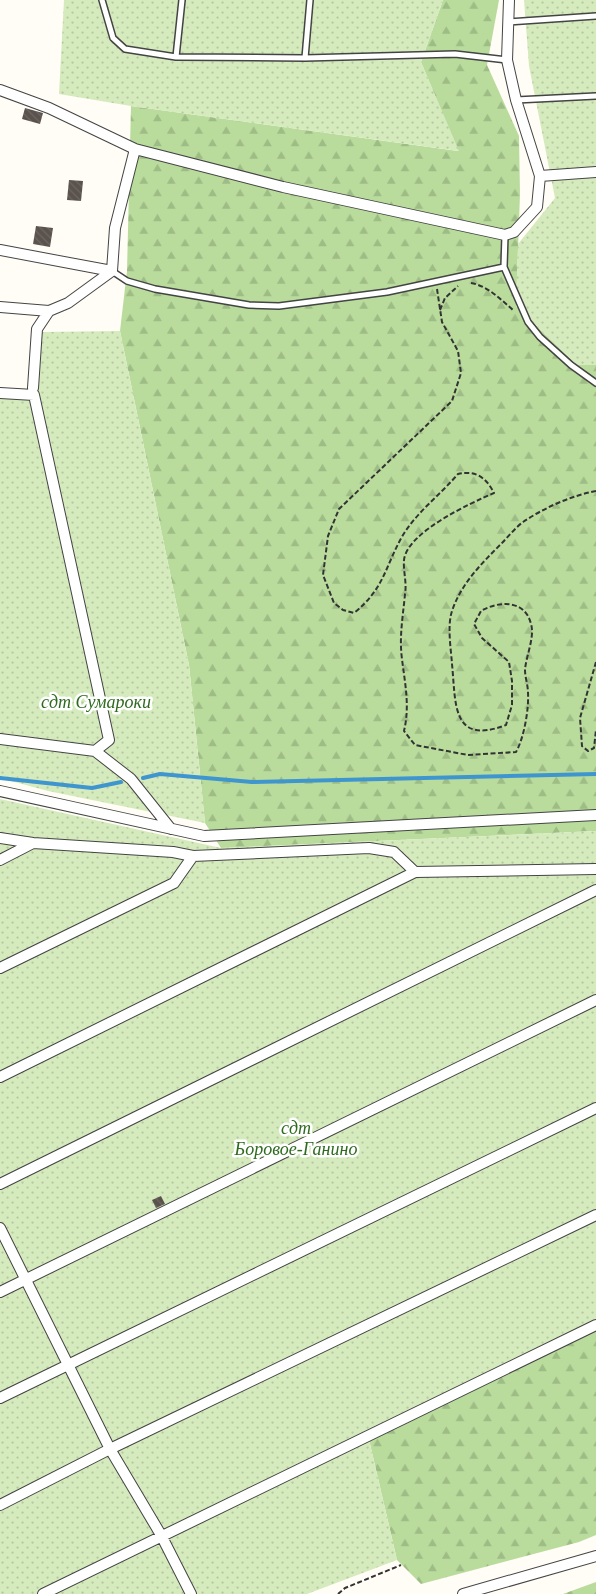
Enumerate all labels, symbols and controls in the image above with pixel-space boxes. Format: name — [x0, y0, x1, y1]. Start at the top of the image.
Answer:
park label: сдт Сумароки — [41, 692, 151, 712]
park label: сдт Боровое-Ганино — [234, 1118, 357, 1159]

